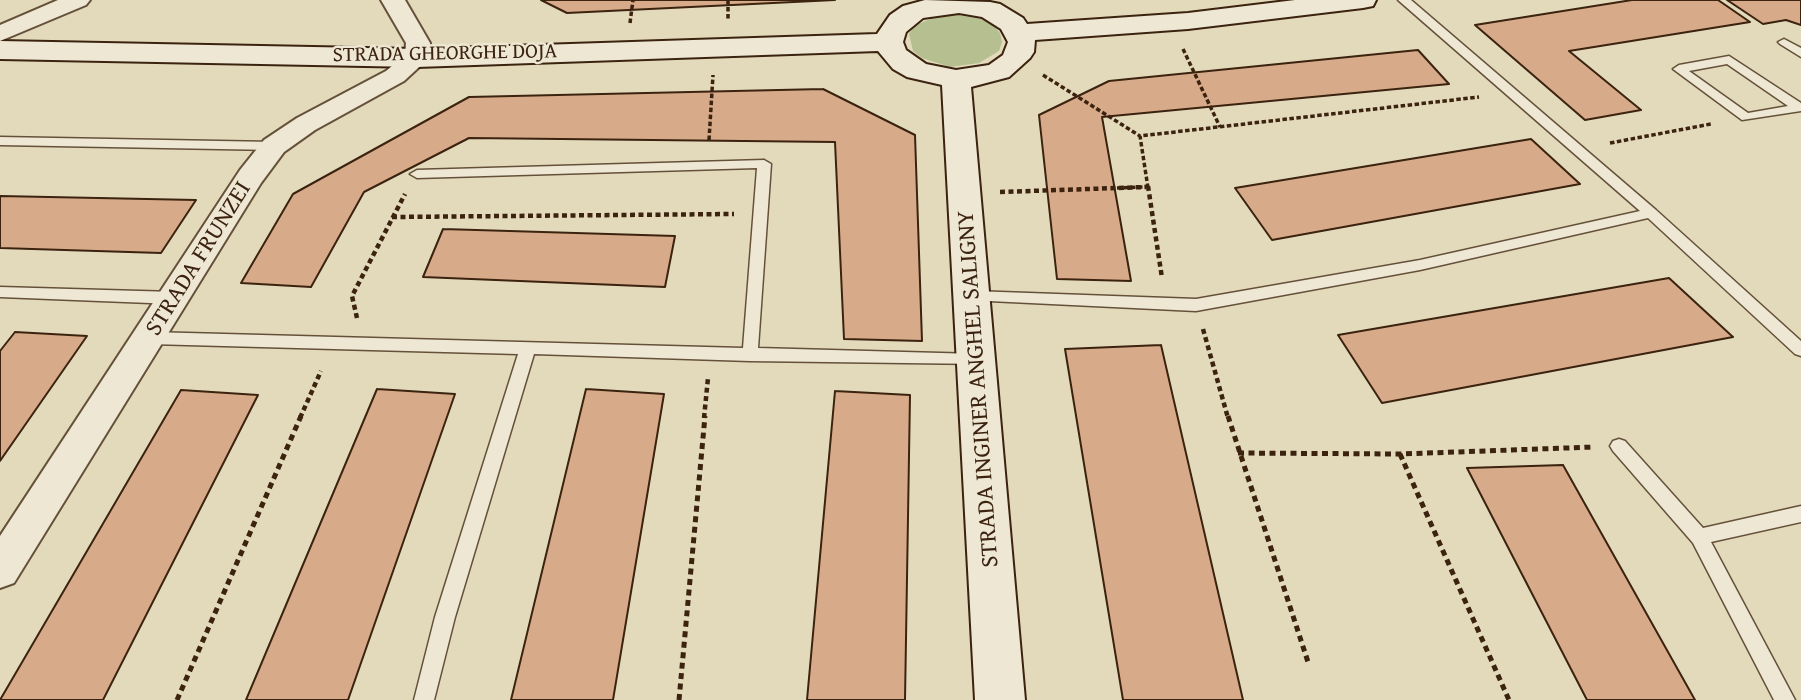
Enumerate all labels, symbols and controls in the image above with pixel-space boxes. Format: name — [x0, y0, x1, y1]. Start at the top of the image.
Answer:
street label: STRADA GHEORGHE DOJA — [333, 39, 557, 69]
street label: STRADA FRUNZEI — [140, 177, 258, 341]
street label: STRADA INGINER ANGHEL SALIGNY — [952, 210, 1006, 568]

